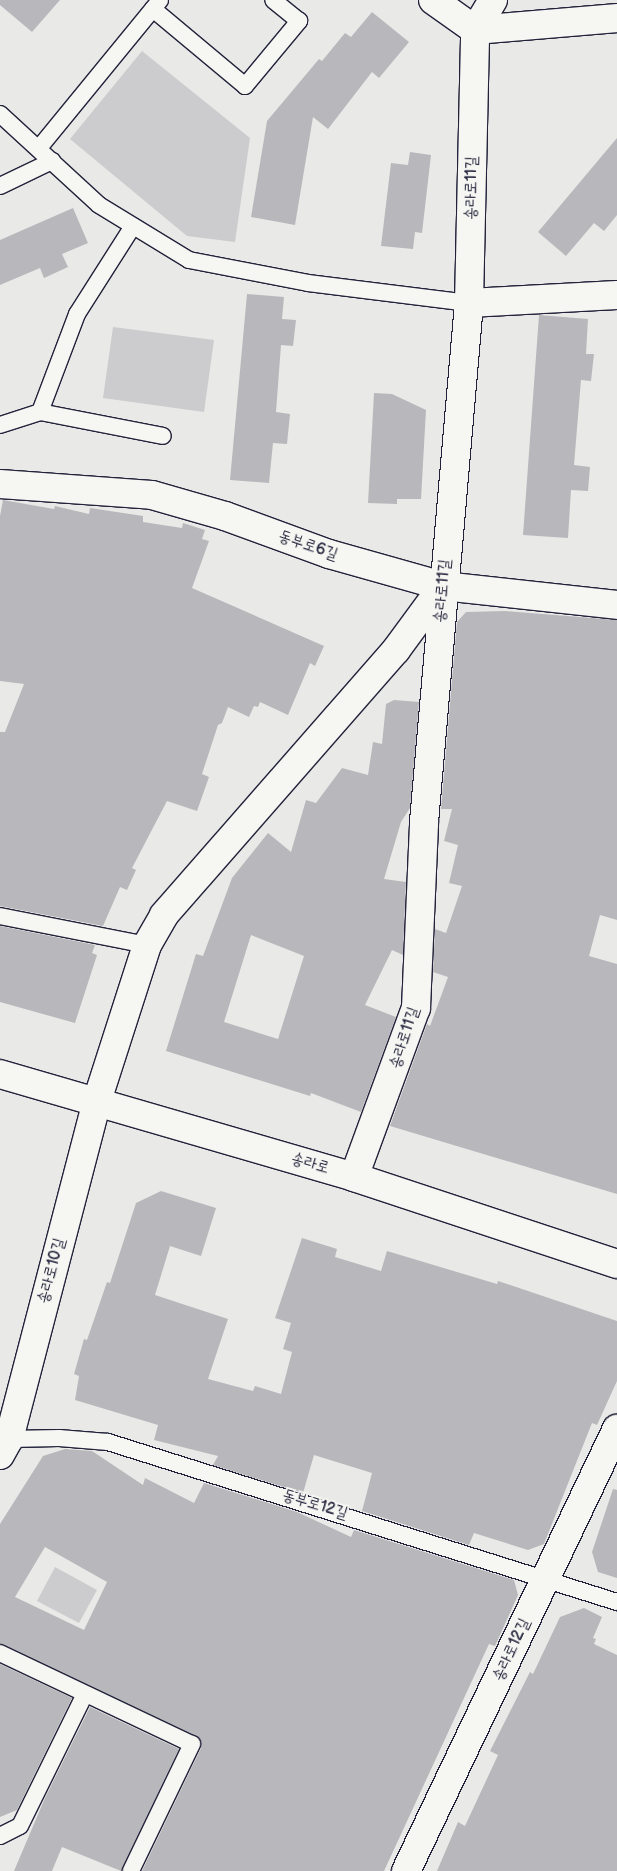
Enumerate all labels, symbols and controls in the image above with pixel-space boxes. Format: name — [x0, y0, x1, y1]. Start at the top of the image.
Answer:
street label: 송라로11길 — [462, 156, 482, 220]
street label: 동부로6길 — [276, 527, 340, 565]
street label: 송라로11길 — [431, 558, 455, 624]
street label: 송라로11길 — [386, 1005, 424, 1071]
street label: 송라로 — [289, 1149, 331, 1179]
street label: 송라로10길 — [34, 1236, 70, 1306]
street label: 동부로12길 — [280, 1486, 350, 1524]
street label: 송라로12길 — [489, 1616, 535, 1684]

